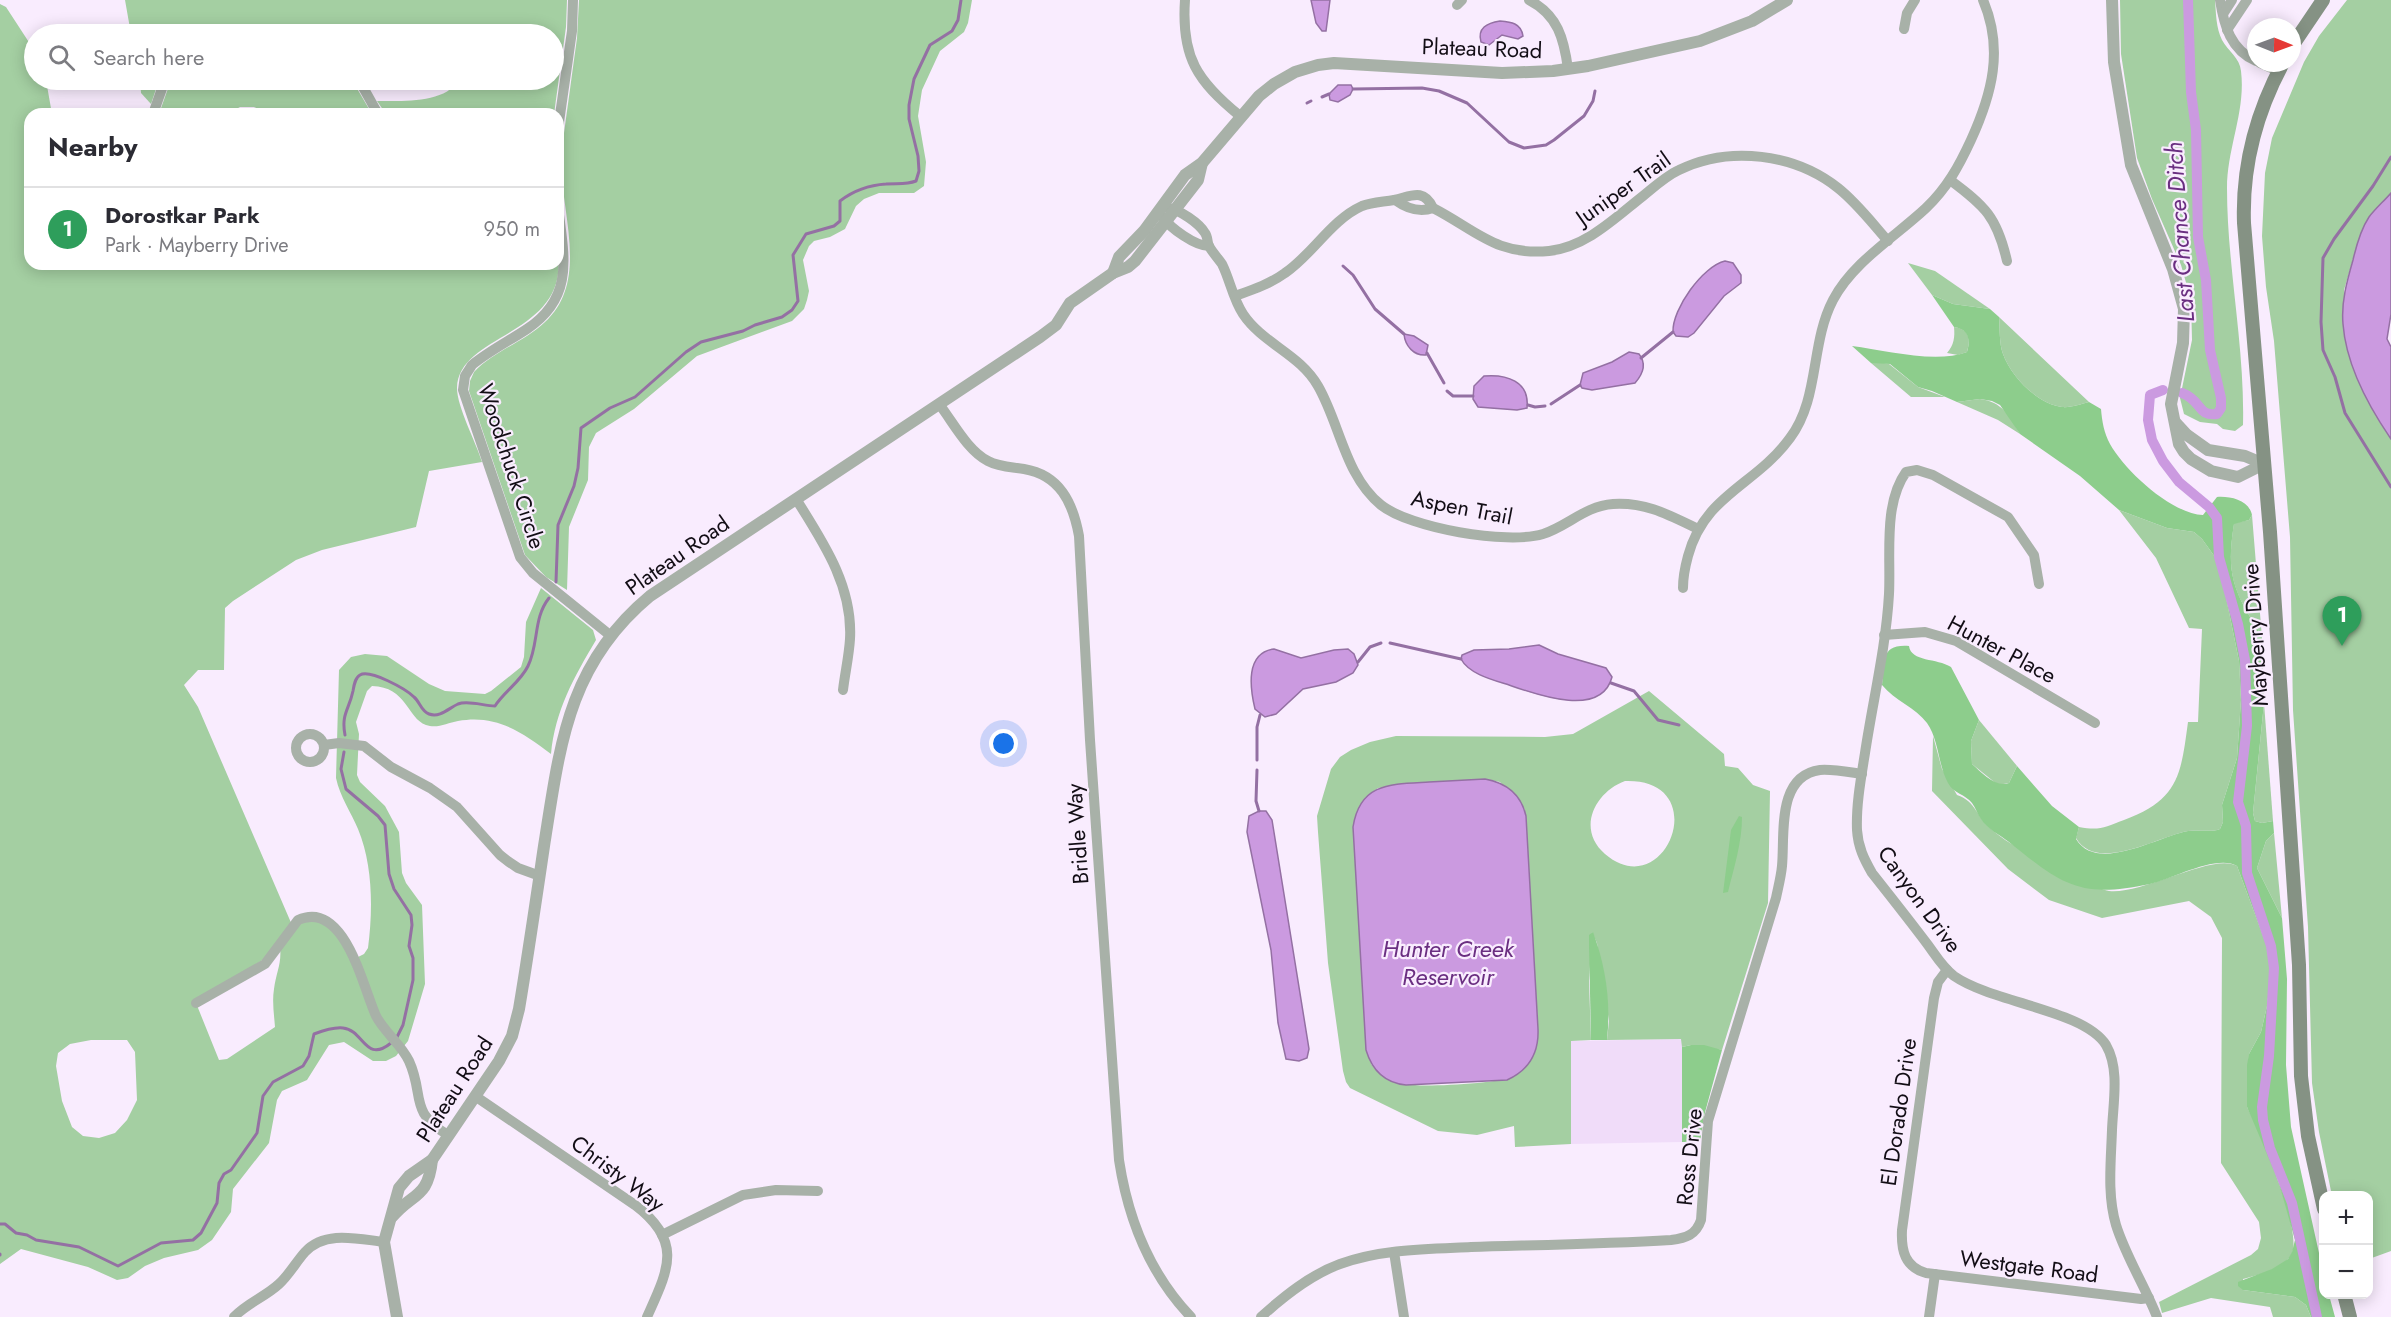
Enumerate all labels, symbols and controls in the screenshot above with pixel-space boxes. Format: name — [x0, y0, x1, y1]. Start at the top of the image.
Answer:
north arrow — [2247, 18, 2301, 72]
search box — [24, 24, 564, 90]
street label: Plateau Road — [1421, 30, 1543, 66]
icon: search — [45, 41, 78, 74]
text: Search here — [93, 41, 204, 73]
text: Nearby — [48, 128, 137, 166]
water label: Last Chance Ditch — [2156, 141, 2203, 323]
street label: Juniper Trail — [1567, 143, 1677, 234]
text: Dorostkar Park — [105, 199, 260, 231]
text: 1 — [62, 215, 73, 244]
text: 950 m — [484, 215, 540, 244]
text: Park · Mayberry Drive — [105, 231, 288, 260]
street label: Woodchuck Circle — [470, 379, 554, 553]
street label: Aspen Trail — [1408, 481, 1516, 533]
street label: Plateau Road — [618, 507, 736, 603]
street label: Mayberry Drive — [2234, 563, 2276, 707]
pin: 1 — [2322, 596, 2362, 646]
street label: Hunter Place — [1942, 607, 2062, 691]
your location — [989, 729, 1018, 758]
street label: Bridle Way — [1058, 782, 1096, 885]
street label: Canyon Drive — [1870, 839, 1970, 959]
water label: Hunter Creek Reservoir — [1382, 931, 1516, 994]
street label: Plateau Road — [408, 1030, 500, 1148]
street label: El Dorado Drive — [1872, 1036, 1924, 1188]
street label: Ross Drive — [1668, 1107, 1710, 1207]
street label: Christy Way — [564, 1127, 672, 1219]
map controls — [2319, 1191, 2373, 1299]
button: + — [2319, 1191, 2373, 1245]
street label: Westgate Road — [1958, 1242, 2100, 1290]
button: − — [2319, 1245, 2373, 1299]

